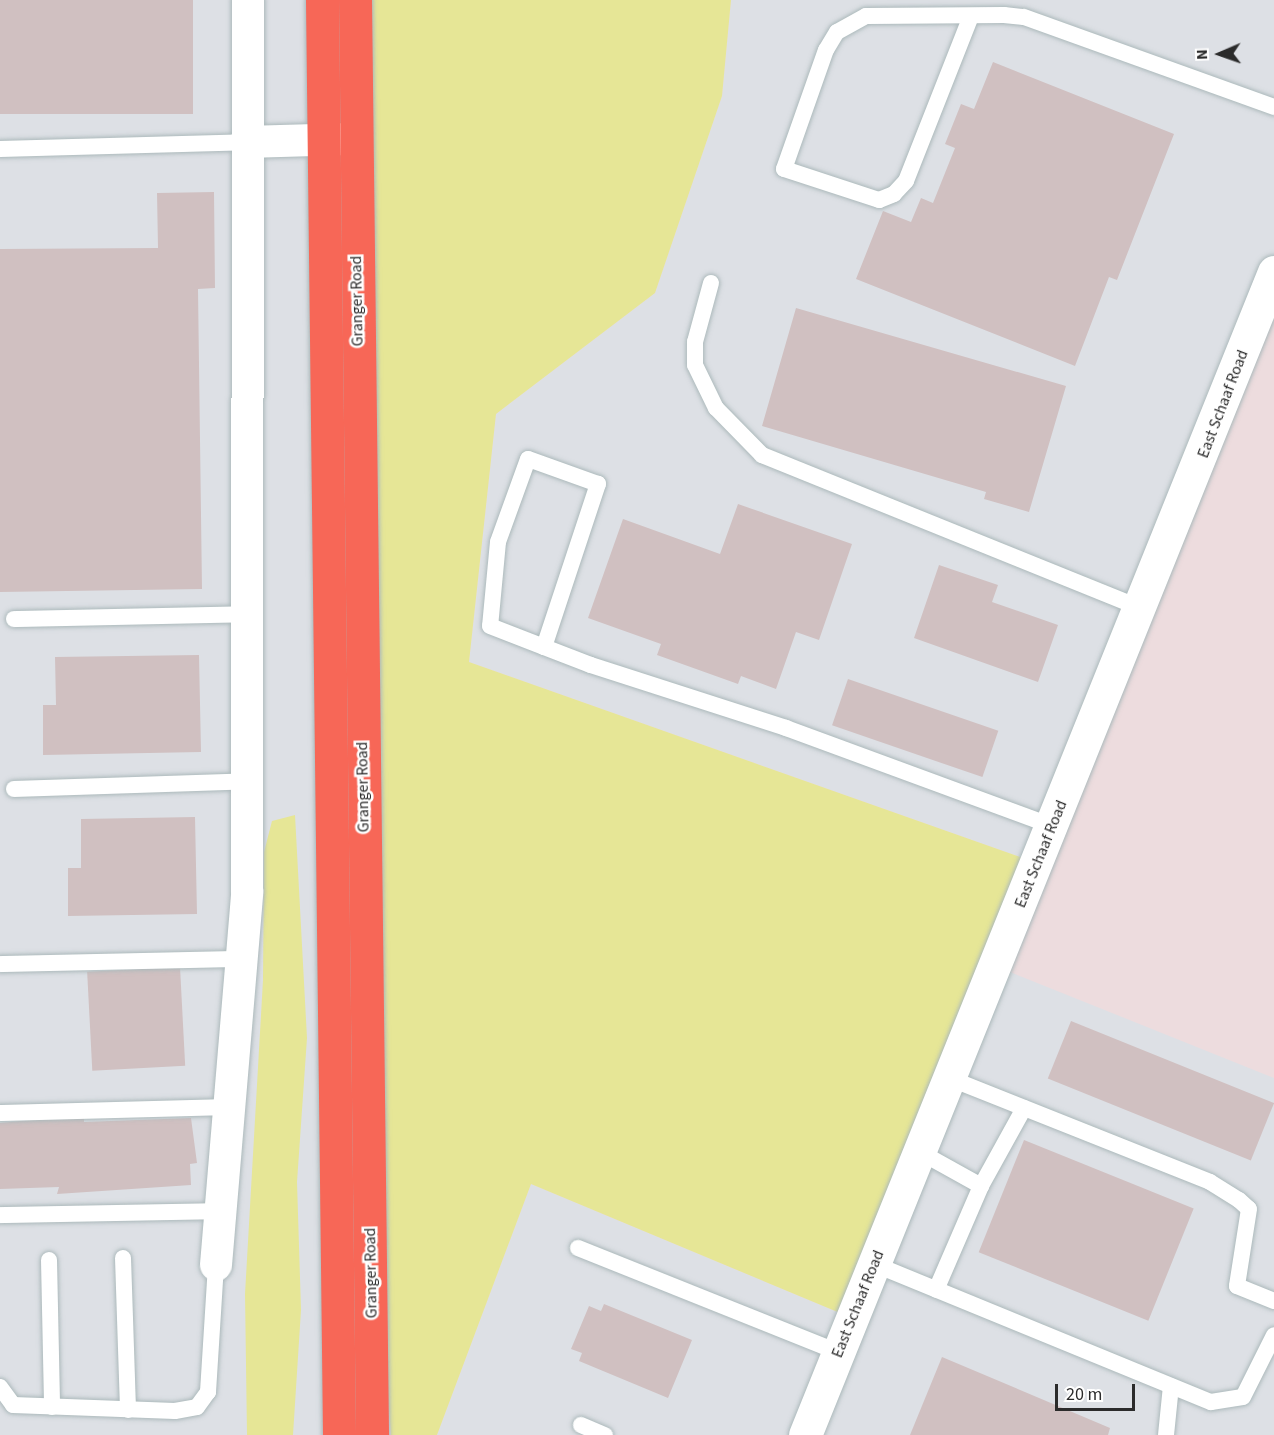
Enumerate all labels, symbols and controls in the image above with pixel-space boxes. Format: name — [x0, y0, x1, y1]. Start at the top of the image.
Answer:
north arrow — [1190, 24, 1250, 84]
text: N — [1191, 49, 1213, 60]
street label: Granger Road — [347, 255, 367, 347]
street label: East Schaaf Road — [1194, 347, 1252, 461]
street label: Granger Road — [353, 741, 373, 833]
street label: East Schaaf Road — [1011, 797, 1071, 911]
street label: Granger Road — [361, 1227, 381, 1319]
street label: East Schaaf Road — [828, 1247, 888, 1361]
scale bar — [1058, 1372, 1138, 1410]
text: 20 m — [1066, 1382, 1102, 1407]

